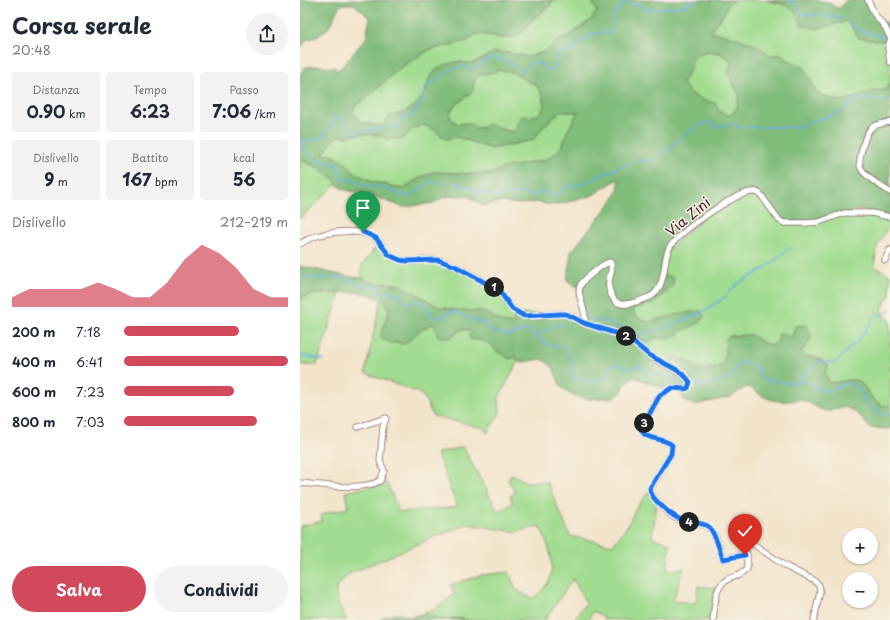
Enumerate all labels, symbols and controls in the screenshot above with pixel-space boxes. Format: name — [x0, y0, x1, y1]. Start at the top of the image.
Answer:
text: Corsa serale — [12, 8, 152, 41]
button: share — [246, 13, 288, 55]
text: 20:48 — [12, 40, 51, 59]
text: Distanza — [32, 81, 80, 98]
text: Tempo — [133, 81, 167, 98]
text: Passo — [229, 81, 259, 98]
text: 0.90 — [26, 98, 65, 124]
text: 6:23 — [130, 98, 170, 124]
text: 7:06 — [212, 98, 251, 124]
text: km — [65, 105, 86, 122]
text: /km — [251, 105, 276, 122]
text: Dislivello — [33, 149, 79, 166]
text: Battito — [132, 149, 168, 166]
text: kcal — [233, 149, 255, 166]
text: 9 — [44, 166, 54, 192]
text: 167 — [122, 166, 151, 192]
text: 56 — [233, 166, 255, 192]
text: m — [54, 173, 68, 190]
text: bpm — [151, 173, 178, 190]
pin — [346, 191, 380, 232]
street label: Via Zini — [661, 192, 715, 241]
icon: arrive — [352, 197, 374, 219]
text: Dislivello — [12, 212, 66, 231]
text: 212–219 m — [220, 212, 288, 231]
pin: 1 — [484, 277, 504, 297]
text: 1 — [491, 278, 497, 295]
text: 200 m — [12, 322, 56, 341]
text: 7:18 — [76, 322, 101, 341]
pin: 2 — [616, 326, 636, 346]
text: 2 — [622, 327, 630, 344]
text: 400 m — [12, 352, 56, 371]
text: 6:41 — [76, 352, 102, 371]
text: 600 m — [12, 382, 56, 401]
text: 7:23 — [76, 382, 105, 401]
text: 800 m — [12, 412, 55, 431]
text: 7:03 — [76, 412, 105, 431]
pin: 3 — [634, 413, 654, 433]
text: 3 — [640, 414, 648, 431]
pin: 4 — [679, 512, 699, 532]
text: 4 — [685, 513, 693, 530]
pin — [728, 514, 762, 555]
icon: check — [734, 520, 756, 542]
map controls — [842, 528, 878, 608]
button: + — [842, 528, 878, 564]
button: Salva — [12, 566, 146, 612]
button: Condividi — [154, 566, 288, 612]
button: − — [842, 572, 878, 608]

